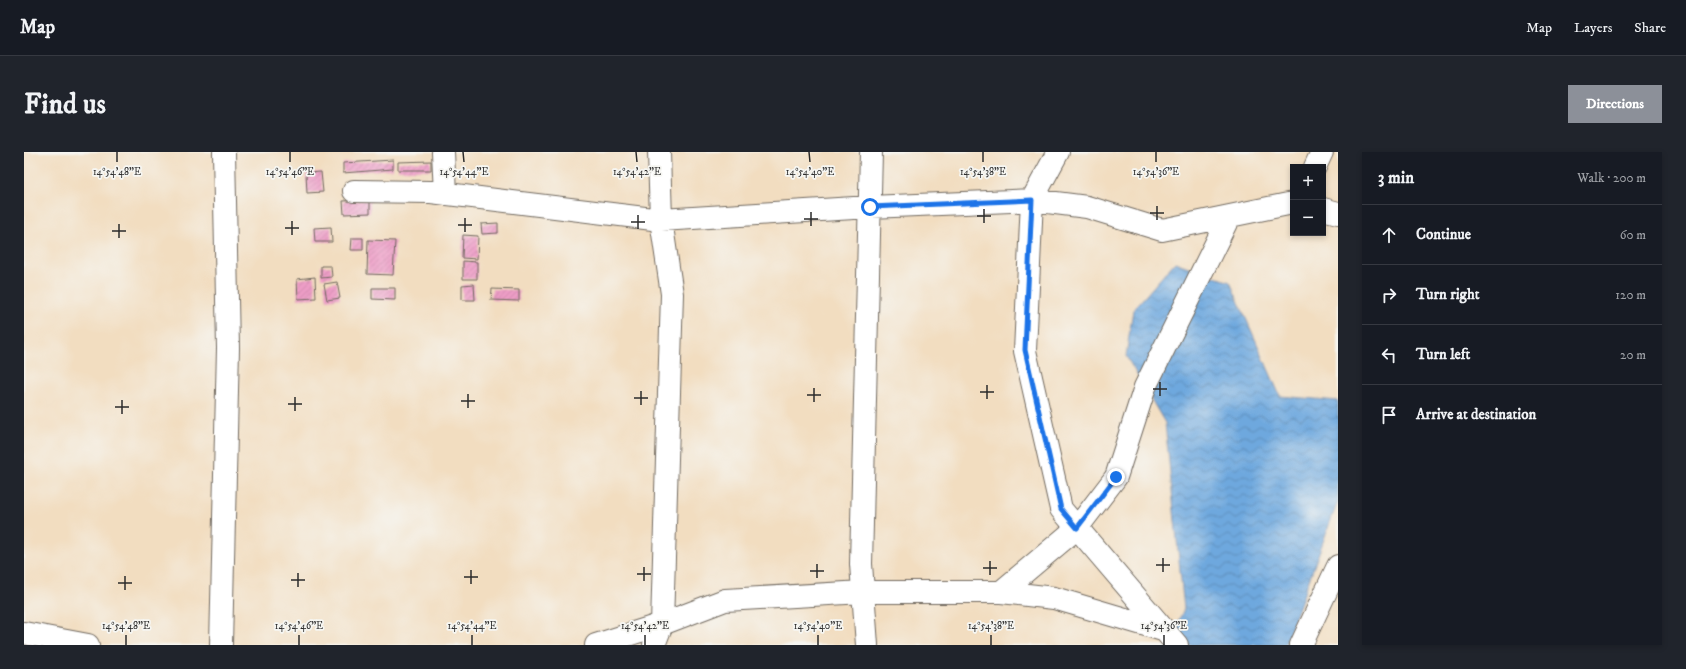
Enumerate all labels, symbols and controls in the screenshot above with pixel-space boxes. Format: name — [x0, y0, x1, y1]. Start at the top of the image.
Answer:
text: Map — [20, 16, 55, 39]
text: Map — [1526, 19, 1552, 37]
text: Layers — [1574, 19, 1612, 37]
text: Share — [1634, 19, 1666, 37]
button: Directions — [1568, 85, 1662, 123]
text: Find us — [24, 87, 106, 122]
map controls — [1290, 164, 1326, 236]
button: + — [1290, 164, 1326, 200]
text: 14°54'48"E — [93, 166, 141, 178]
text: 14°54'46"E — [266, 166, 314, 178]
text: 14°54'44"E — [440, 166, 488, 178]
text: 14°54'42"E — [613, 166, 661, 178]
text: 14°54'40"E — [786, 166, 834, 178]
text: 14°54'38"E — [960, 166, 1006, 178]
text: 14°54'36"E — [1133, 166, 1179, 178]
text: 3 min — [1378, 167, 1414, 189]
text: Walk · 200 m — [1577, 170, 1646, 186]
route start — [861, 198, 879, 216]
button: − — [1290, 200, 1326, 236]
icon: ahead — [1378, 224, 1400, 246]
text: Continue — [1416, 225, 1471, 244]
text: 60 m — [1620, 227, 1646, 243]
icon: right — [1378, 284, 1400, 306]
text: Turn right — [1416, 285, 1479, 304]
text: 120 m — [1615, 287, 1646, 303]
icon: left — [1378, 344, 1400, 366]
text: Turn left — [1416, 345, 1470, 364]
text: 20 m — [1620, 347, 1646, 363]
icon: arrive — [1378, 404, 1400, 426]
text: Arrive at destination — [1416, 405, 1536, 424]
route end — [1107, 468, 1125, 486]
text: 14°54'48"E — [102, 620, 150, 632]
text: 14°54'46"E — [275, 620, 323, 632]
text: 14°54'44"E — [448, 620, 496, 632]
text: 14°54'42"E — [621, 620, 669, 632]
text: 14°54'40"E — [794, 620, 842, 632]
text: 14°54'38"E — [968, 620, 1014, 632]
text: 14°54'36"E — [1141, 620, 1187, 632]

